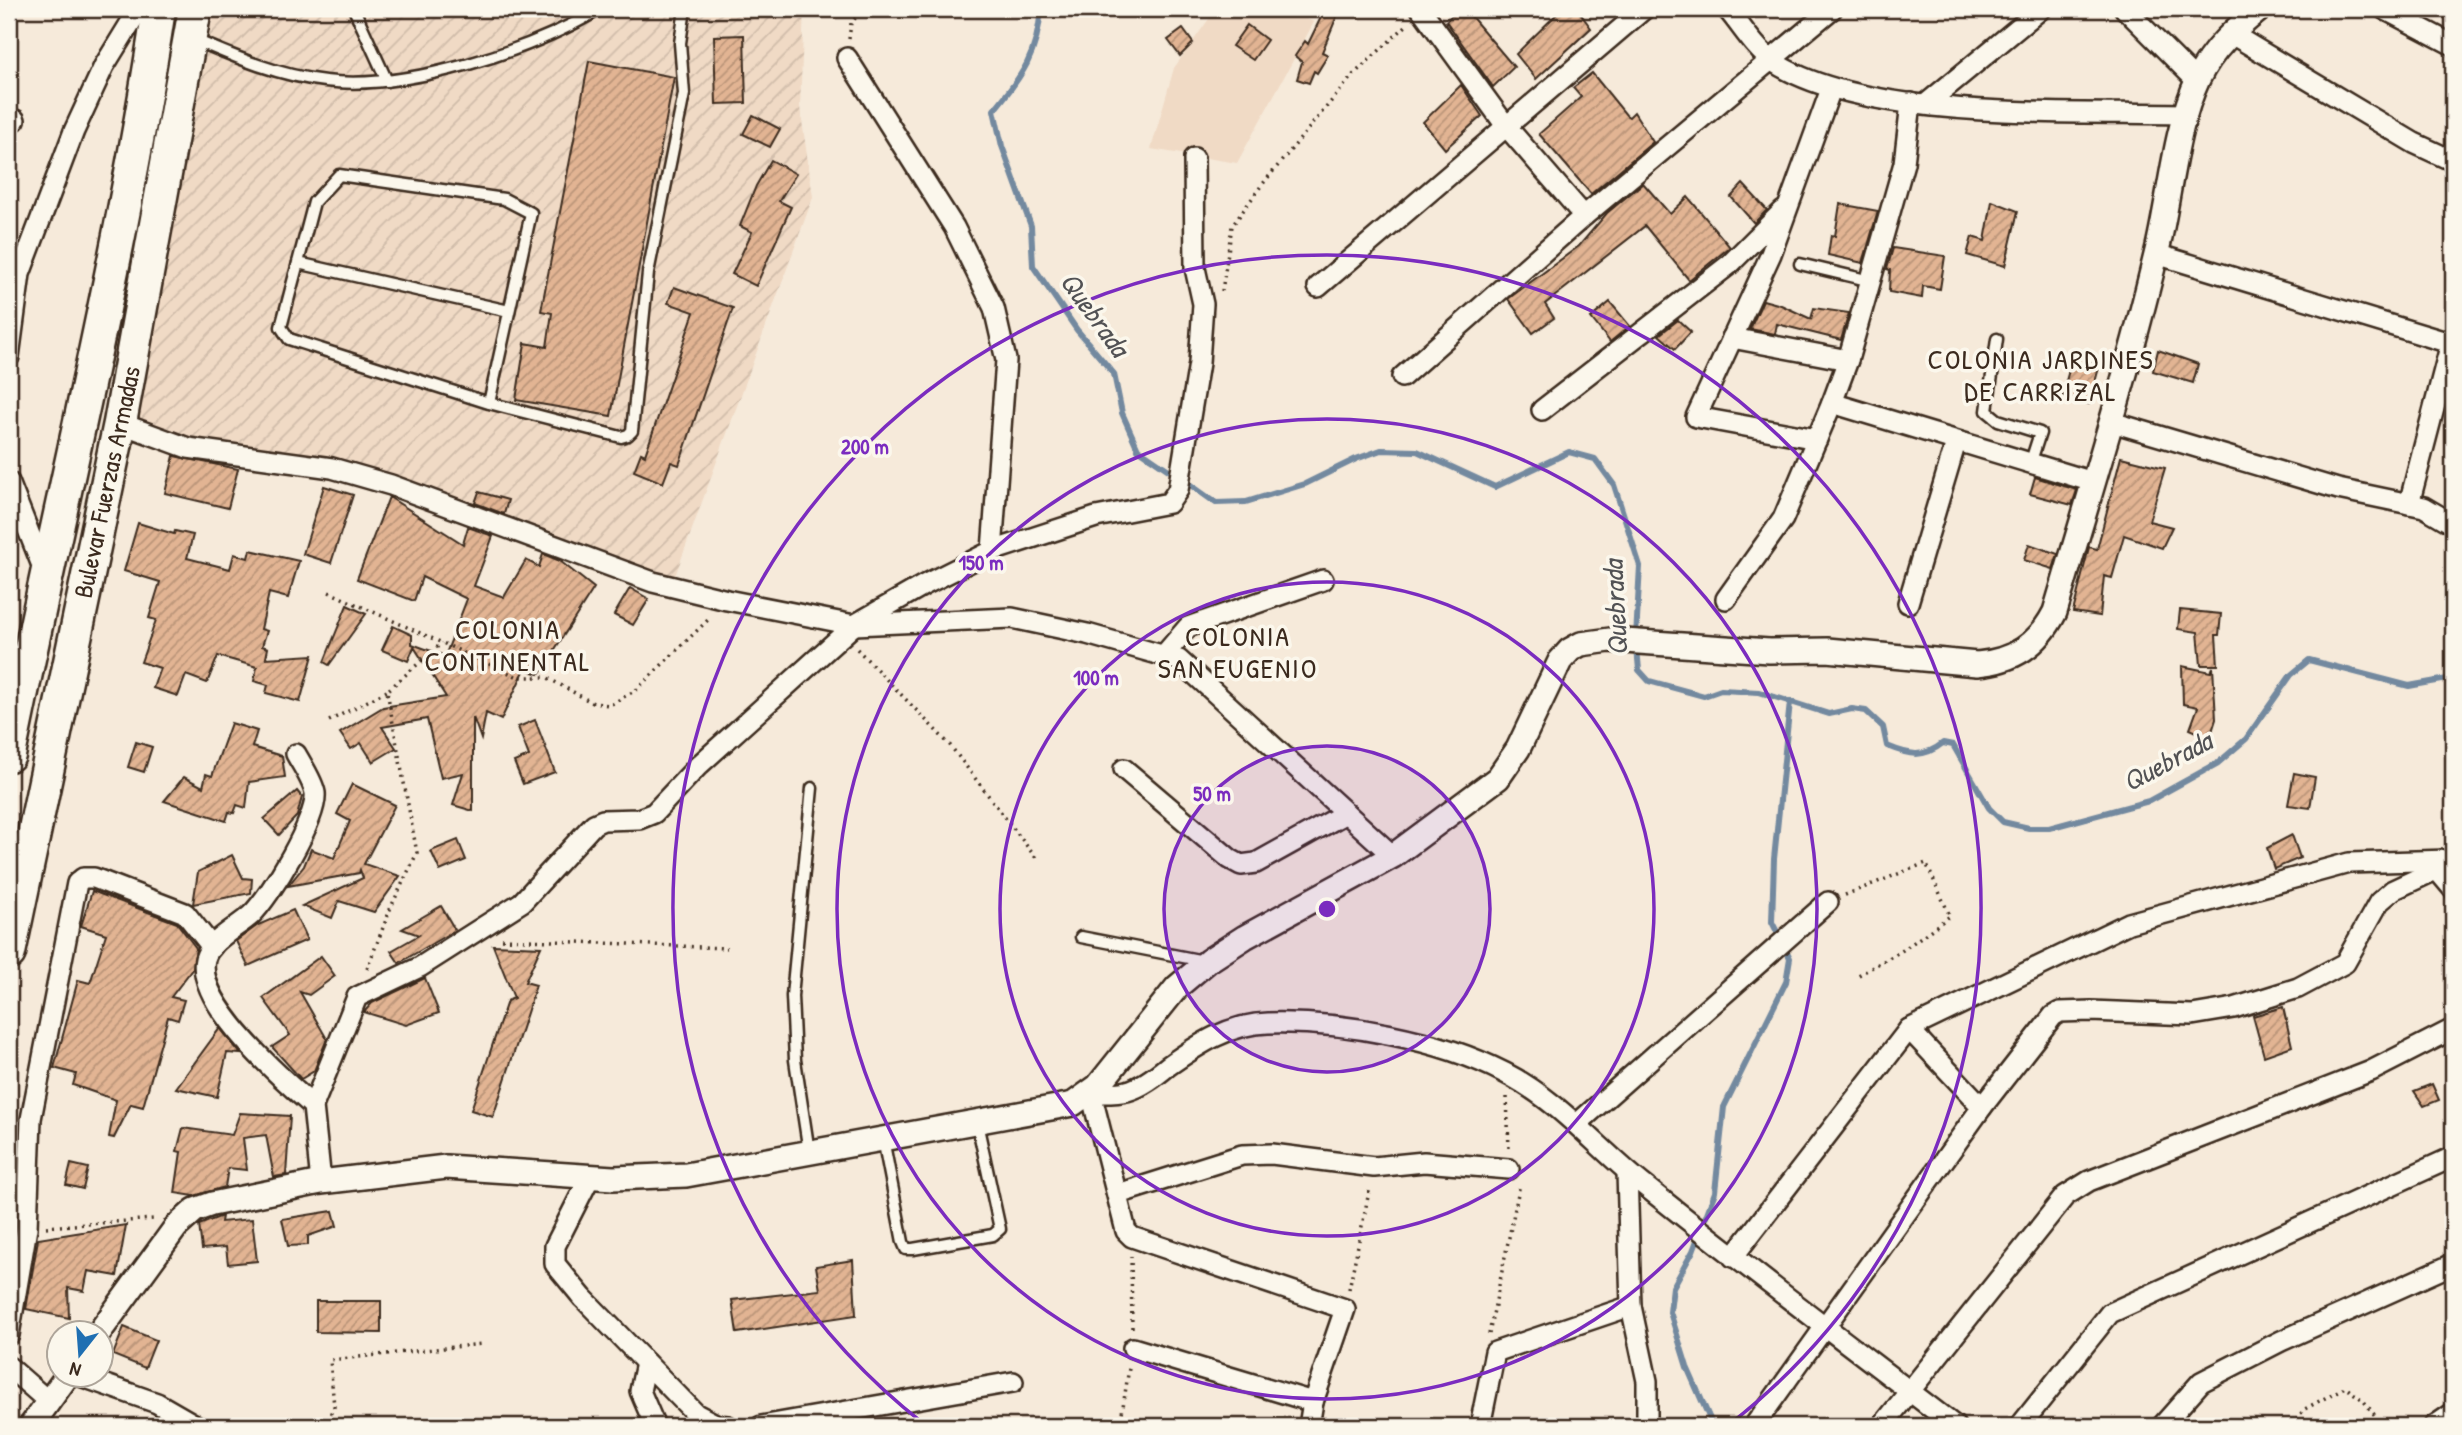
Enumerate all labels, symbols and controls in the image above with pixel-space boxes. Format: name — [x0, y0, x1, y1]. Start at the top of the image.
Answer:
water label: Quebrada — [1051, 264, 1140, 366]
district label: COLONIA JARDINES DE CARRIZAL — [1927, 340, 2155, 410]
street label: Bulevar Fuerzas Armadas — [65, 363, 148, 601]
text: 200 m — [841, 432, 889, 461]
text: 150 m — [958, 548, 1004, 577]
water label: Quebrada — [1593, 556, 1636, 657]
district label: COLONIA CONTINENTAL — [425, 610, 591, 680]
district label: COLONIA SAN EUGENIO — [1158, 617, 1318, 687]
text: 100 m — [1073, 663, 1119, 692]
water label: Quebrada — [2116, 720, 2221, 800]
text: 50 m — [1193, 779, 1231, 808]
centre of rings — [1315, 897, 1339, 921]
north arrow — [46, 1320, 116, 1390]
text: N — [66, 1356, 84, 1384]

